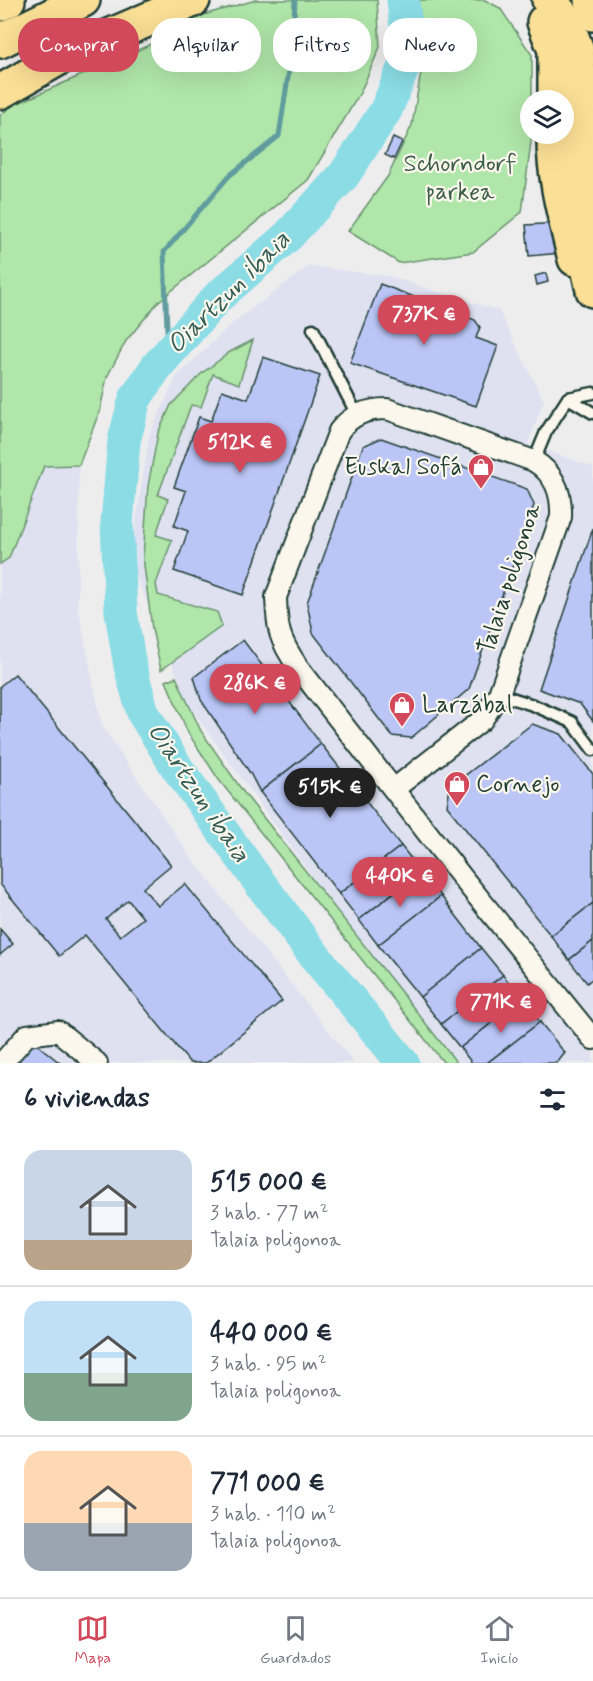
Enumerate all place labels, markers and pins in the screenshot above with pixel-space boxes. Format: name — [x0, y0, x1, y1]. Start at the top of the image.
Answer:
pin: 737K € — [375, 295, 473, 346]
pin: 512K € — [191, 423, 289, 474]
place label: Euskal Sofá — [344, 452, 462, 483]
shop icon: Euskal Sofá — [466, 452, 496, 490]
pin: 286K € — [206, 664, 304, 715]
shop icon: Larzábal — [387, 690, 417, 728]
place label: Larzábal — [422, 690, 513, 721]
pin: 515K € — [281, 768, 379, 819]
shop icon: Cornejo — [442, 769, 472, 807]
place label: Cornejo — [476, 769, 560, 800]
pin: 440K € — [351, 857, 449, 908]
pin: 771K € — [452, 983, 550, 1034]

